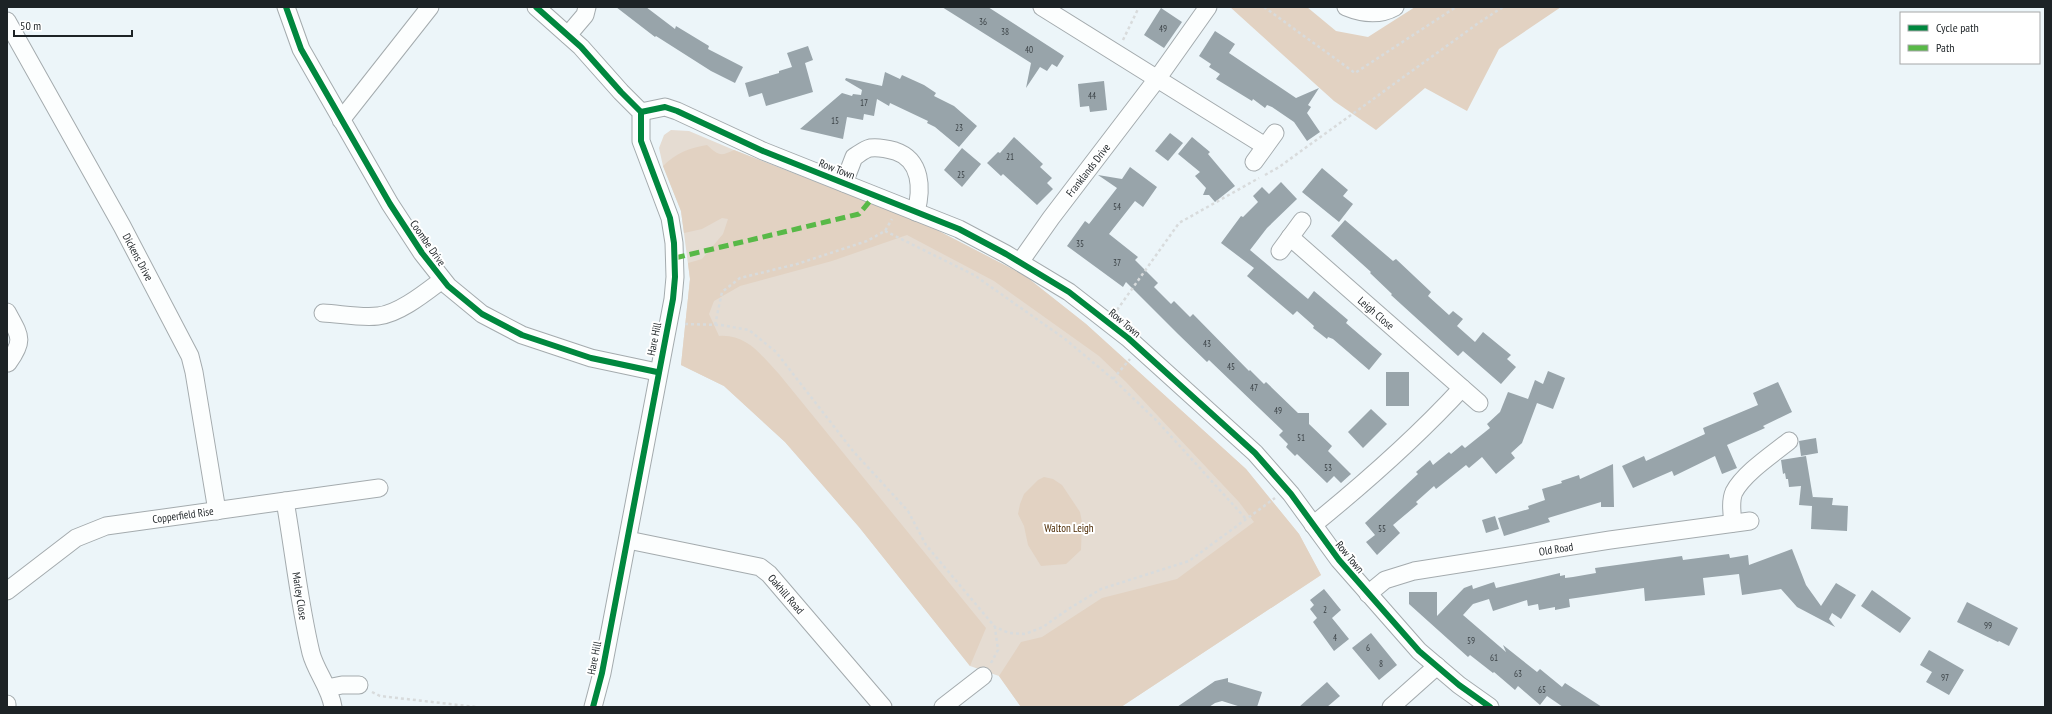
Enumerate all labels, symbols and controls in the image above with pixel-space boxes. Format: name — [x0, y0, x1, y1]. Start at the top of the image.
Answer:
scale bar — [14, 12, 132, 38]
legend — [1900, 12, 2040, 64]
house number: 36 — [979, 16, 987, 27]
text: 50 m — [20, 18, 41, 33]
text: Cycle path — [1936, 20, 1979, 35]
house number: 49 — [1159, 23, 1167, 34]
house number: 38 — [1001, 26, 1009, 37]
text: Path — [1936, 40, 1954, 55]
house number: 40 — [1025, 44, 1033, 55]
house number: 44 — [1088, 90, 1096, 101]
house number: 17 — [860, 97, 868, 108]
house number: 15 — [831, 115, 839, 126]
house number: 23 — [955, 122, 963, 133]
street label: Franklands Drive — [1063, 140, 1113, 199]
house number: 21 — [1006, 151, 1014, 162]
street label: Row Town — [817, 156, 857, 182]
house number: 25 — [957, 169, 965, 180]
house number: 54 — [1113, 201, 1121, 212]
street label: Coombe Drive — [407, 217, 449, 269]
street label: Dickens Drive — [120, 231, 157, 283]
house number: 35 — [1076, 238, 1084, 249]
house number: 37 — [1113, 257, 1121, 268]
street label: Leigh Close — [1355, 293, 1397, 333]
street label: Row Town — [1106, 306, 1144, 341]
street label: Hare Hill — [644, 321, 664, 357]
house number: 43 — [1203, 338, 1211, 349]
house number: 45 — [1227, 361, 1235, 372]
house number: 47 — [1250, 382, 1258, 393]
house number: 49 — [1274, 405, 1282, 416]
house number: 51 — [1297, 432, 1305, 443]
house number: 53 — [1324, 462, 1332, 473]
street label: Copperfield Rise — [152, 504, 215, 526]
park label: Walton Leigh — [1044, 521, 1094, 535]
house number: 55 — [1378, 523, 1386, 534]
street label: Row Town — [1333, 538, 1367, 576]
street label: Old Road — [1538, 539, 1574, 559]
street label: Marley Close — [289, 571, 311, 621]
street label: Oakhill Road — [765, 571, 807, 617]
house number: 2 — [1323, 604, 1327, 615]
house number: 99 — [1984, 620, 1992, 631]
house number: 4 — [1333, 632, 1337, 643]
house number: 59 — [1467, 635, 1475, 646]
street label: Hare Hill — [584, 640, 604, 676]
house number: 6 — [1366, 642, 1370, 653]
house number: 61 — [1490, 652, 1498, 663]
house number: 8 — [1379, 658, 1383, 669]
house number: 63 — [1514, 668, 1522, 679]
house number: 97 — [1941, 672, 1949, 683]
house number: 65 — [1538, 684, 1546, 695]

